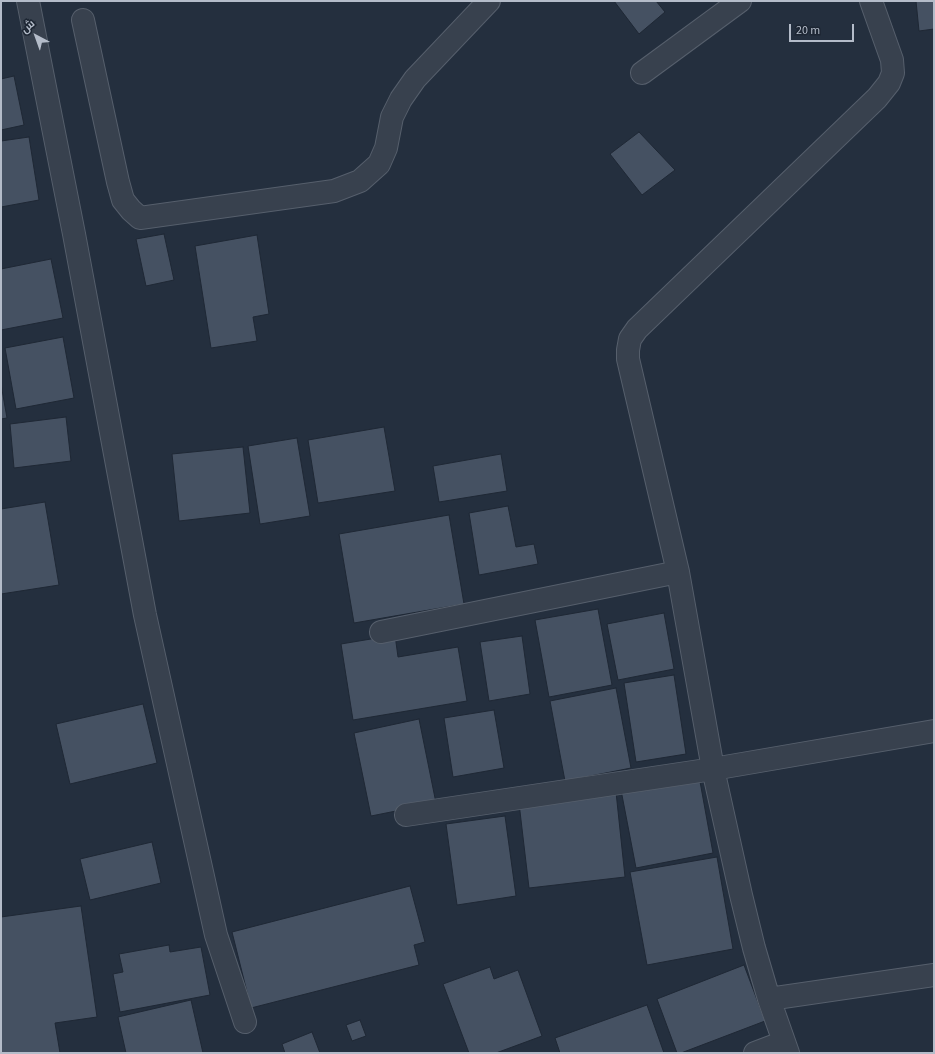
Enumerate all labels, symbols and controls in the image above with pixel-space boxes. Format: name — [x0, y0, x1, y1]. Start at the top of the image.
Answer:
north arrow — [16, 16, 56, 56]
text: ش — [18, 16, 38, 37]
scale bar — [791, 16, 856, 42]
text: 20 m — [796, 22, 820, 39]

